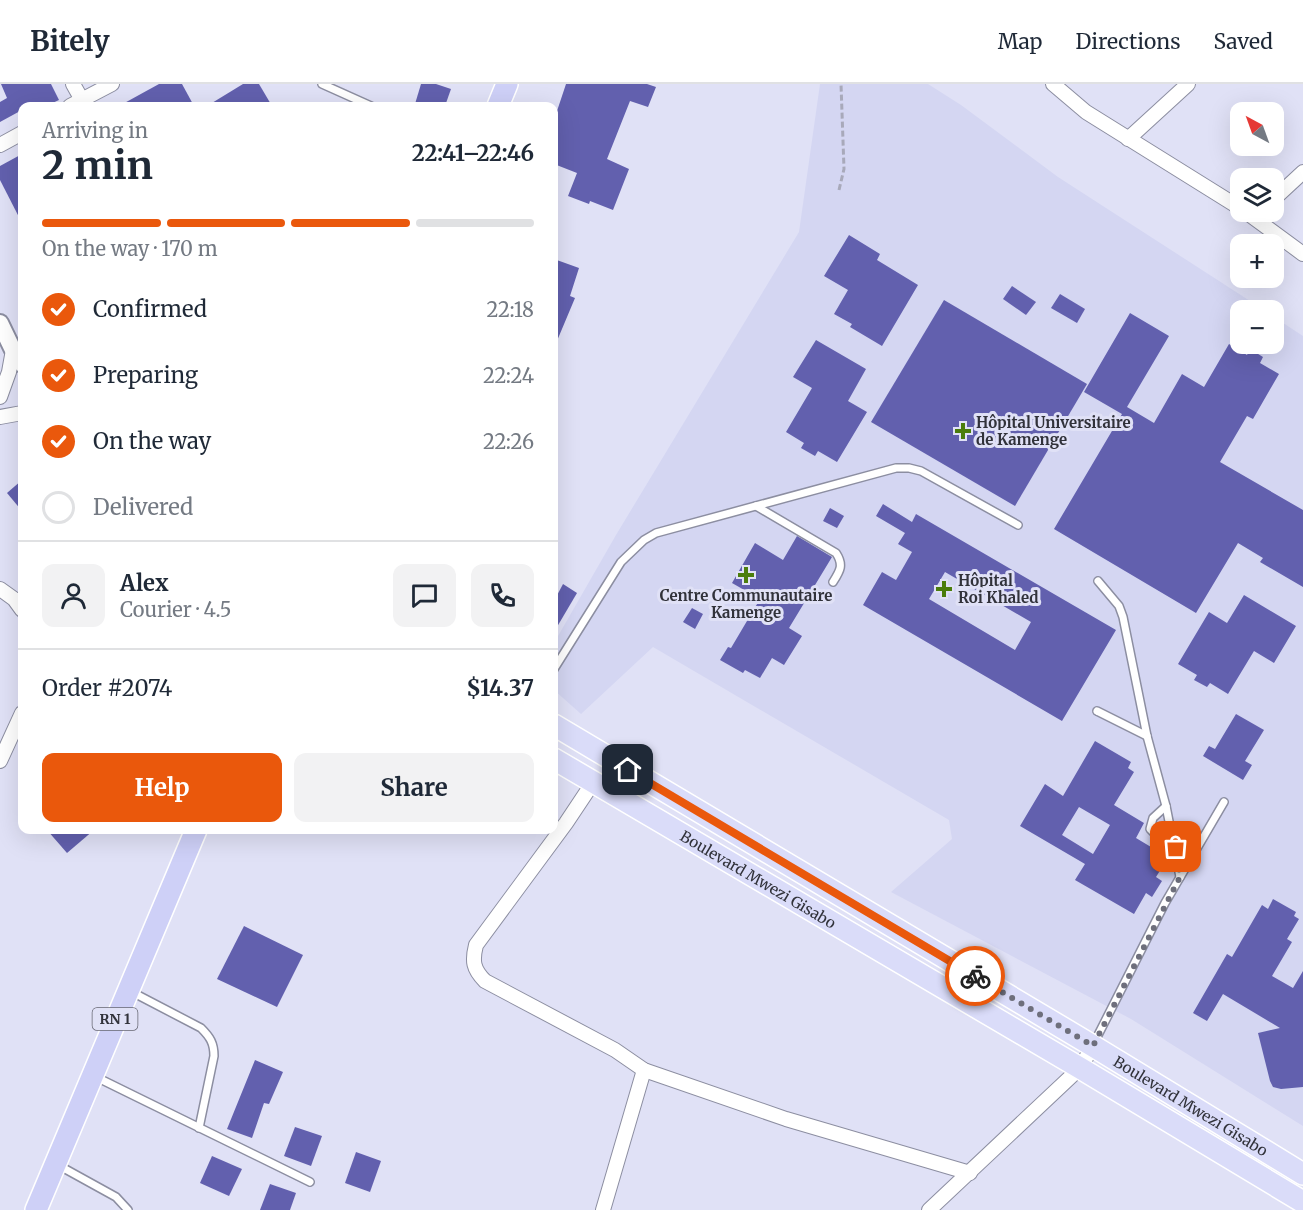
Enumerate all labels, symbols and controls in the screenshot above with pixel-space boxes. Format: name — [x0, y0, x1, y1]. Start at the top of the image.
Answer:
text: Bitely — [30, 23, 110, 59]
text: Map — [998, 28, 1042, 55]
text: Directions — [1075, 28, 1180, 55]
text: Saved — [1213, 28, 1273, 55]
north arrow — [1230, 102, 1284, 156]
map controls — [1230, 102, 1284, 354]
text: Arriving in — [42, 118, 148, 143]
text: 22:41–22:46 — [412, 139, 534, 167]
text: 2 min — [42, 141, 153, 190]
button: layers — [1230, 168, 1284, 222]
button: + — [1230, 234, 1284, 288]
text: On the way · 170 m — [42, 236, 218, 261]
icon: check — [42, 293, 75, 326]
text: Confirmed — [93, 295, 207, 323]
text: 22:18 — [487, 297, 534, 322]
button: − — [1230, 300, 1284, 354]
icon: check — [42, 359, 75, 392]
text: Preparing — [93, 361, 198, 389]
text: 22:24 — [483, 363, 534, 388]
place label: Hôpital Universitaire de Kamenge — [976, 413, 1131, 449]
marker: Hôpital Universitaire de Kamenge — [954, 422, 972, 440]
icon: check — [42, 425, 75, 458]
text: On the way — [93, 427, 211, 455]
text: 22:26 — [483, 429, 534, 454]
text: Delivered — [93, 493, 193, 521]
button: person — [42, 564, 105, 627]
button: chat — [393, 564, 456, 627]
button: phone — [471, 564, 534, 627]
marker: Centre Communautaire Kamenge — [737, 566, 755, 584]
text: Alex — [120, 569, 169, 597]
place label: Hôpital Roi Khaled — [958, 571, 1038, 607]
marker: Hôpital Roi Khaled — [935, 580, 953, 598]
place label: Centre Communautaire Kamenge — [660, 586, 832, 622]
text: Courier · 4.5 — [120, 597, 232, 622]
text: Order #2074 — [42, 674, 172, 702]
text: $14.37 — [466, 674, 534, 702]
pin — [602, 744, 653, 795]
button: Help — [42, 753, 282, 822]
button: Share — [294, 753, 534, 822]
icon: home — [611, 753, 644, 786]
pin — [1150, 821, 1201, 872]
street label: Boulevard Mwezi Gisabo — [677, 826, 840, 932]
icon: bag — [1159, 830, 1192, 863]
courier — [945, 946, 1005, 1006]
icon: bike — [959, 960, 992, 993]
road number: RN 1 — [92, 1008, 138, 1030]
street label: Boulevard Mwezi Gisabo — [1110, 1051, 1272, 1160]

